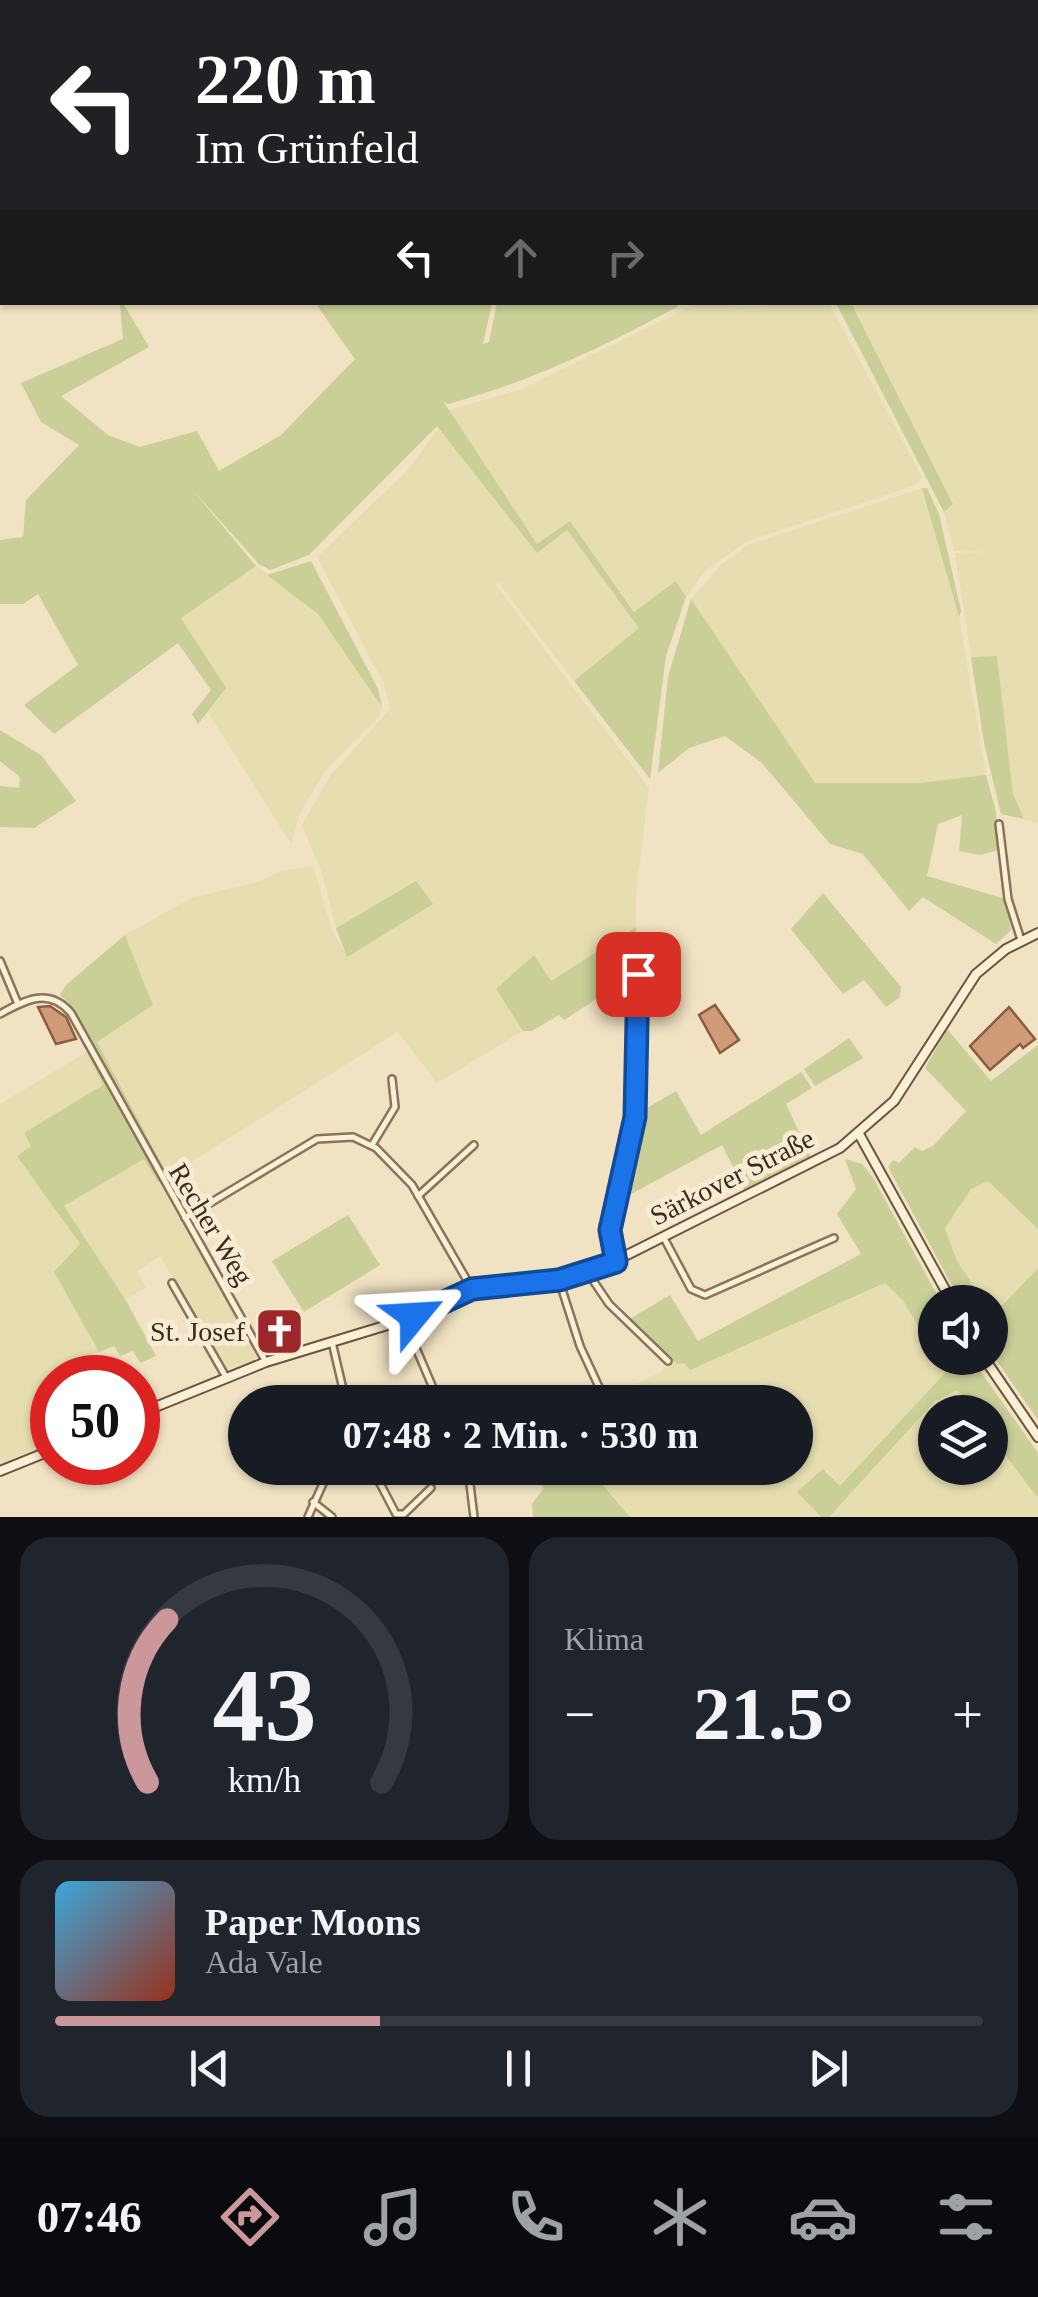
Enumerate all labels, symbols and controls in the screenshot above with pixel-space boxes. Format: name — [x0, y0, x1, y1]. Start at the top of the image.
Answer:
icon: left — [30, 40, 160, 170]
text: 220 m — [195, 41, 376, 118]
text: Im Grünfeld — [195, 123, 419, 173]
icon: left — [388, 230, 443, 285]
icon: ahead — [493, 230, 548, 285]
icon: right — [598, 230, 653, 285]
pin — [596, 932, 681, 1017]
icon: arrive — [611, 947, 666, 1002]
street label: Särkover Straße — [645, 1122, 819, 1232]
street label: Recher Weg — [163, 1158, 259, 1290]
position arrow — [362, 1264, 466, 1368]
map controls — [918, 1285, 1008, 1485]
button: sound — [918, 1285, 1008, 1375]
church icon: St. Josef — [254, 1305, 306, 1357]
place label: St. Josef — [150, 1316, 246, 1347]
speed limit sign: 50 — [30, 1355, 160, 1485]
button: layers — [918, 1395, 1008, 1485]
text: 07:48 · 2 Min. · 530 m — [343, 1414, 698, 1456]
text: Klima — [564, 1621, 644, 1657]
text: 43 — [213, 1647, 317, 1762]
text: 21.5° — [693, 1672, 854, 1755]
text: − — [564, 1684, 595, 1745]
text: + — [952, 1684, 983, 1745]
text: km/h — [228, 1760, 301, 1800]
text: Paper Moons — [205, 1901, 421, 1943]
text: Ada Vale — [205, 1944, 323, 1980]
icon: previous — [182, 2041, 237, 2096]
icon: pause — [491, 2041, 546, 2096]
icon: next — [801, 2041, 856, 2096]
icon: directions — [215, 2182, 285, 2252]
icon: music — [358, 2182, 428, 2252]
icon: phone — [501, 2182, 571, 2252]
icon: climate — [645, 2182, 715, 2252]
icon: car — [788, 2182, 858, 2252]
icon: filters — [931, 2182, 1001, 2252]
text: 07:46 — [37, 2192, 142, 2242]

